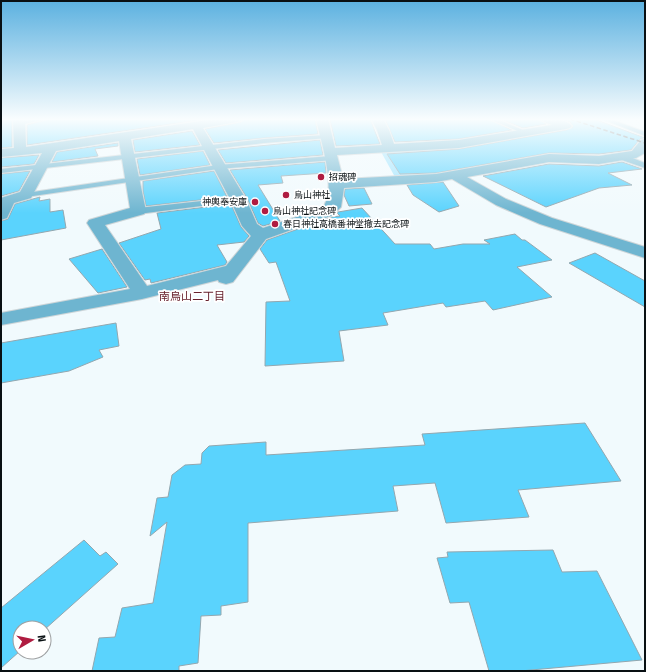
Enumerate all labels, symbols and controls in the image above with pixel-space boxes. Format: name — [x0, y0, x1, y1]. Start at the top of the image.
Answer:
marker: 招魂碑 — [316, 172, 326, 182]
place label: 招魂碑 — [329, 172, 356, 182]
marker: 烏山神社 — [281, 190, 291, 200]
place label: 烏山神社 — [294, 190, 330, 200]
place label: 神輿奉安庫 — [202, 197, 247, 207]
marker: 神輿奉安庫 — [250, 197, 260, 207]
marker: 烏山神社記念碑 — [260, 206, 270, 216]
place label: 烏山神社記念碑 — [273, 206, 336, 216]
marker: 春日神社高橋番神堂撤去記念碑 — [270, 219, 280, 229]
place label: 春日神社高橋番神堂撤去記念碑 — [283, 219, 409, 229]
district label: 南烏山二丁目 — [159, 290, 225, 303]
north arrow — [12, 620, 52, 660]
text: N — [34, 634, 48, 643]

